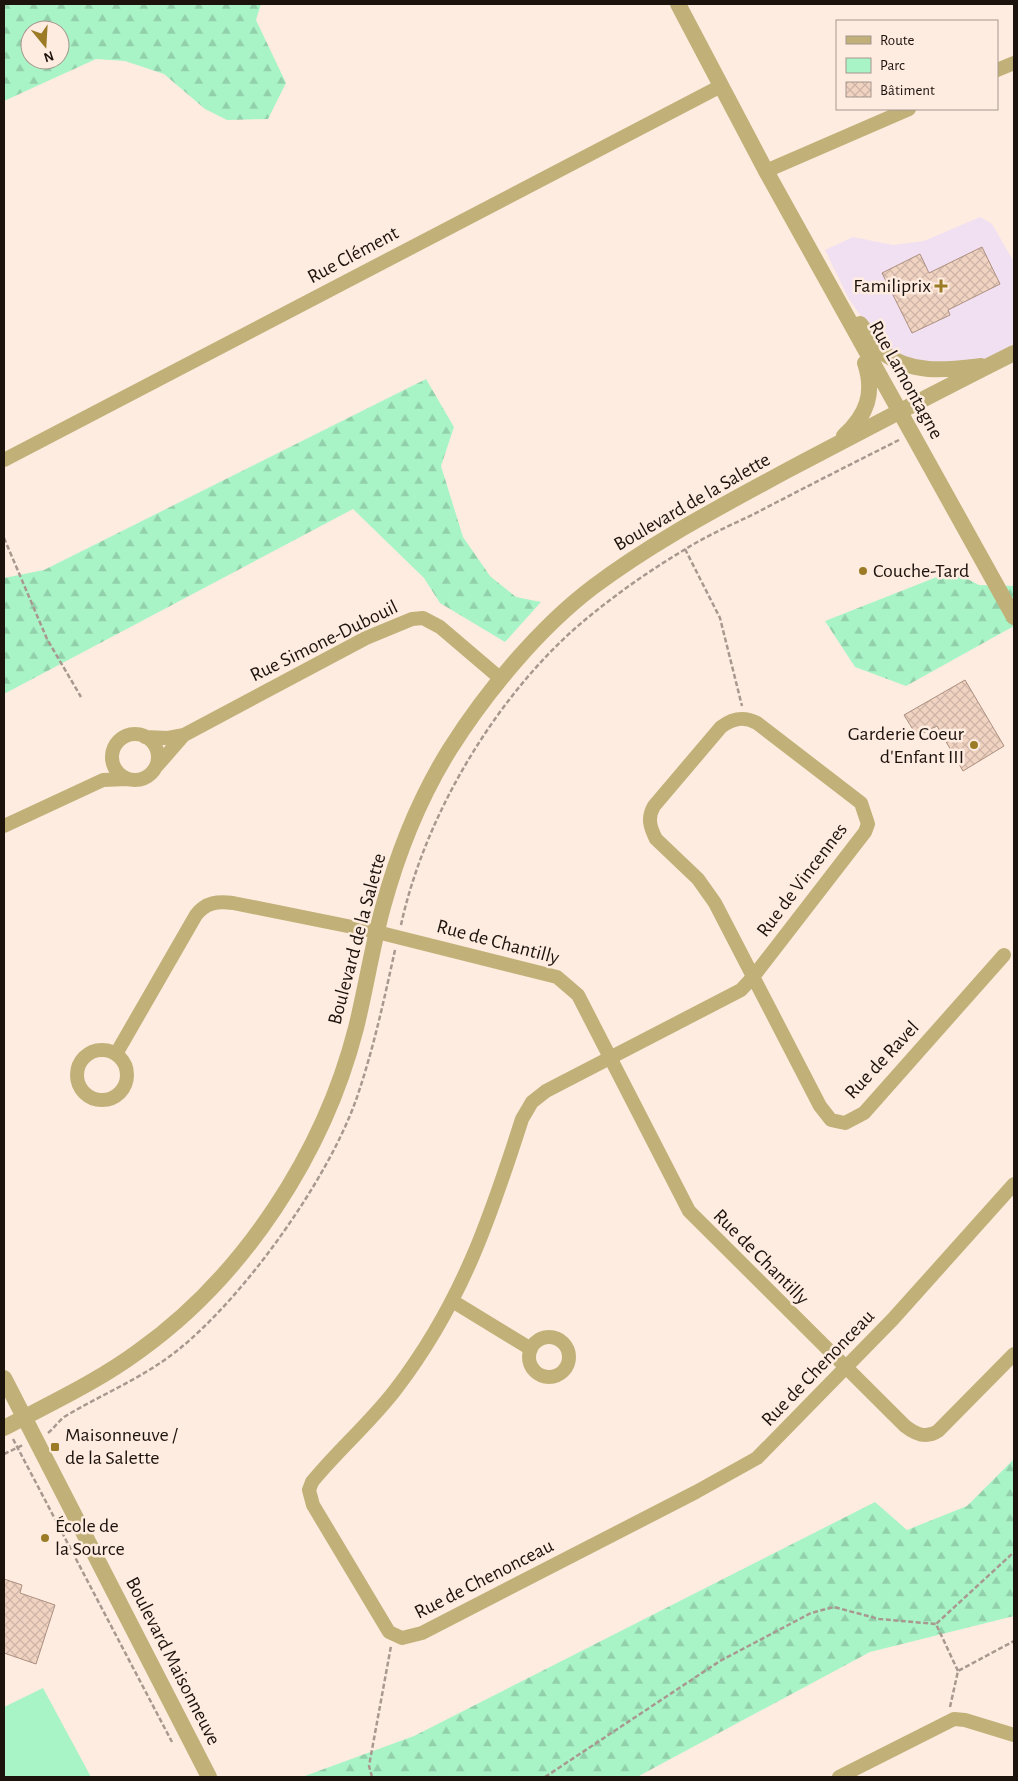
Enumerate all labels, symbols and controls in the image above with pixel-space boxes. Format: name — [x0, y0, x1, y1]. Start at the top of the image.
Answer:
north arrow — [20, 20, 70, 70]
legend — [836, 20, 998, 110]
text: Route — [880, 33, 914, 48]
text: N — [42, 48, 56, 65]
text: Parc — [880, 58, 905, 73]
text: Bâtiment — [880, 83, 935, 98]
street label: Rue Clément — [304, 222, 402, 287]
place label: Familiprix — [853, 276, 931, 296]
marker: Familiprix — [935, 280, 947, 292]
street label: Rue Lamontagne — [865, 318, 947, 442]
street label: Boulevard de la Salette — [611, 449, 773, 555]
place label: Couche-Tard — [873, 561, 969, 581]
marker: Couche-Tard — [857, 565, 869, 577]
street label: Rue Simone-Dubouil — [247, 597, 401, 685]
place label: Garderie Coeur d'Enfant III — [848, 724, 965, 767]
marker: Garderie Coeur d'Enfant III — [968, 739, 980, 751]
street label: Rue de Vincennes — [753, 819, 851, 941]
street label: Boulevard de la Salette — [324, 851, 390, 1027]
street label: Rue de Chantilly — [435, 916, 562, 968]
street label: Rue de Ravel — [841, 1017, 923, 1103]
street label: Rue de Chantilly — [709, 1205, 813, 1309]
street label: Rue de Chenonceau — [758, 1306, 878, 1430]
place label: Maisonneuve / de la Salette — [65, 1425, 178, 1468]
marker: Maisonneuve / de la Salette — [49, 1441, 61, 1453]
place label: École de la Source — [55, 1515, 125, 1559]
marker: École de la Source — [39, 1532, 51, 1544]
street label: Rue de Chenonceau — [411, 1535, 557, 1623]
street label: Boulevard Maisonneuve — [122, 1574, 224, 1748]

